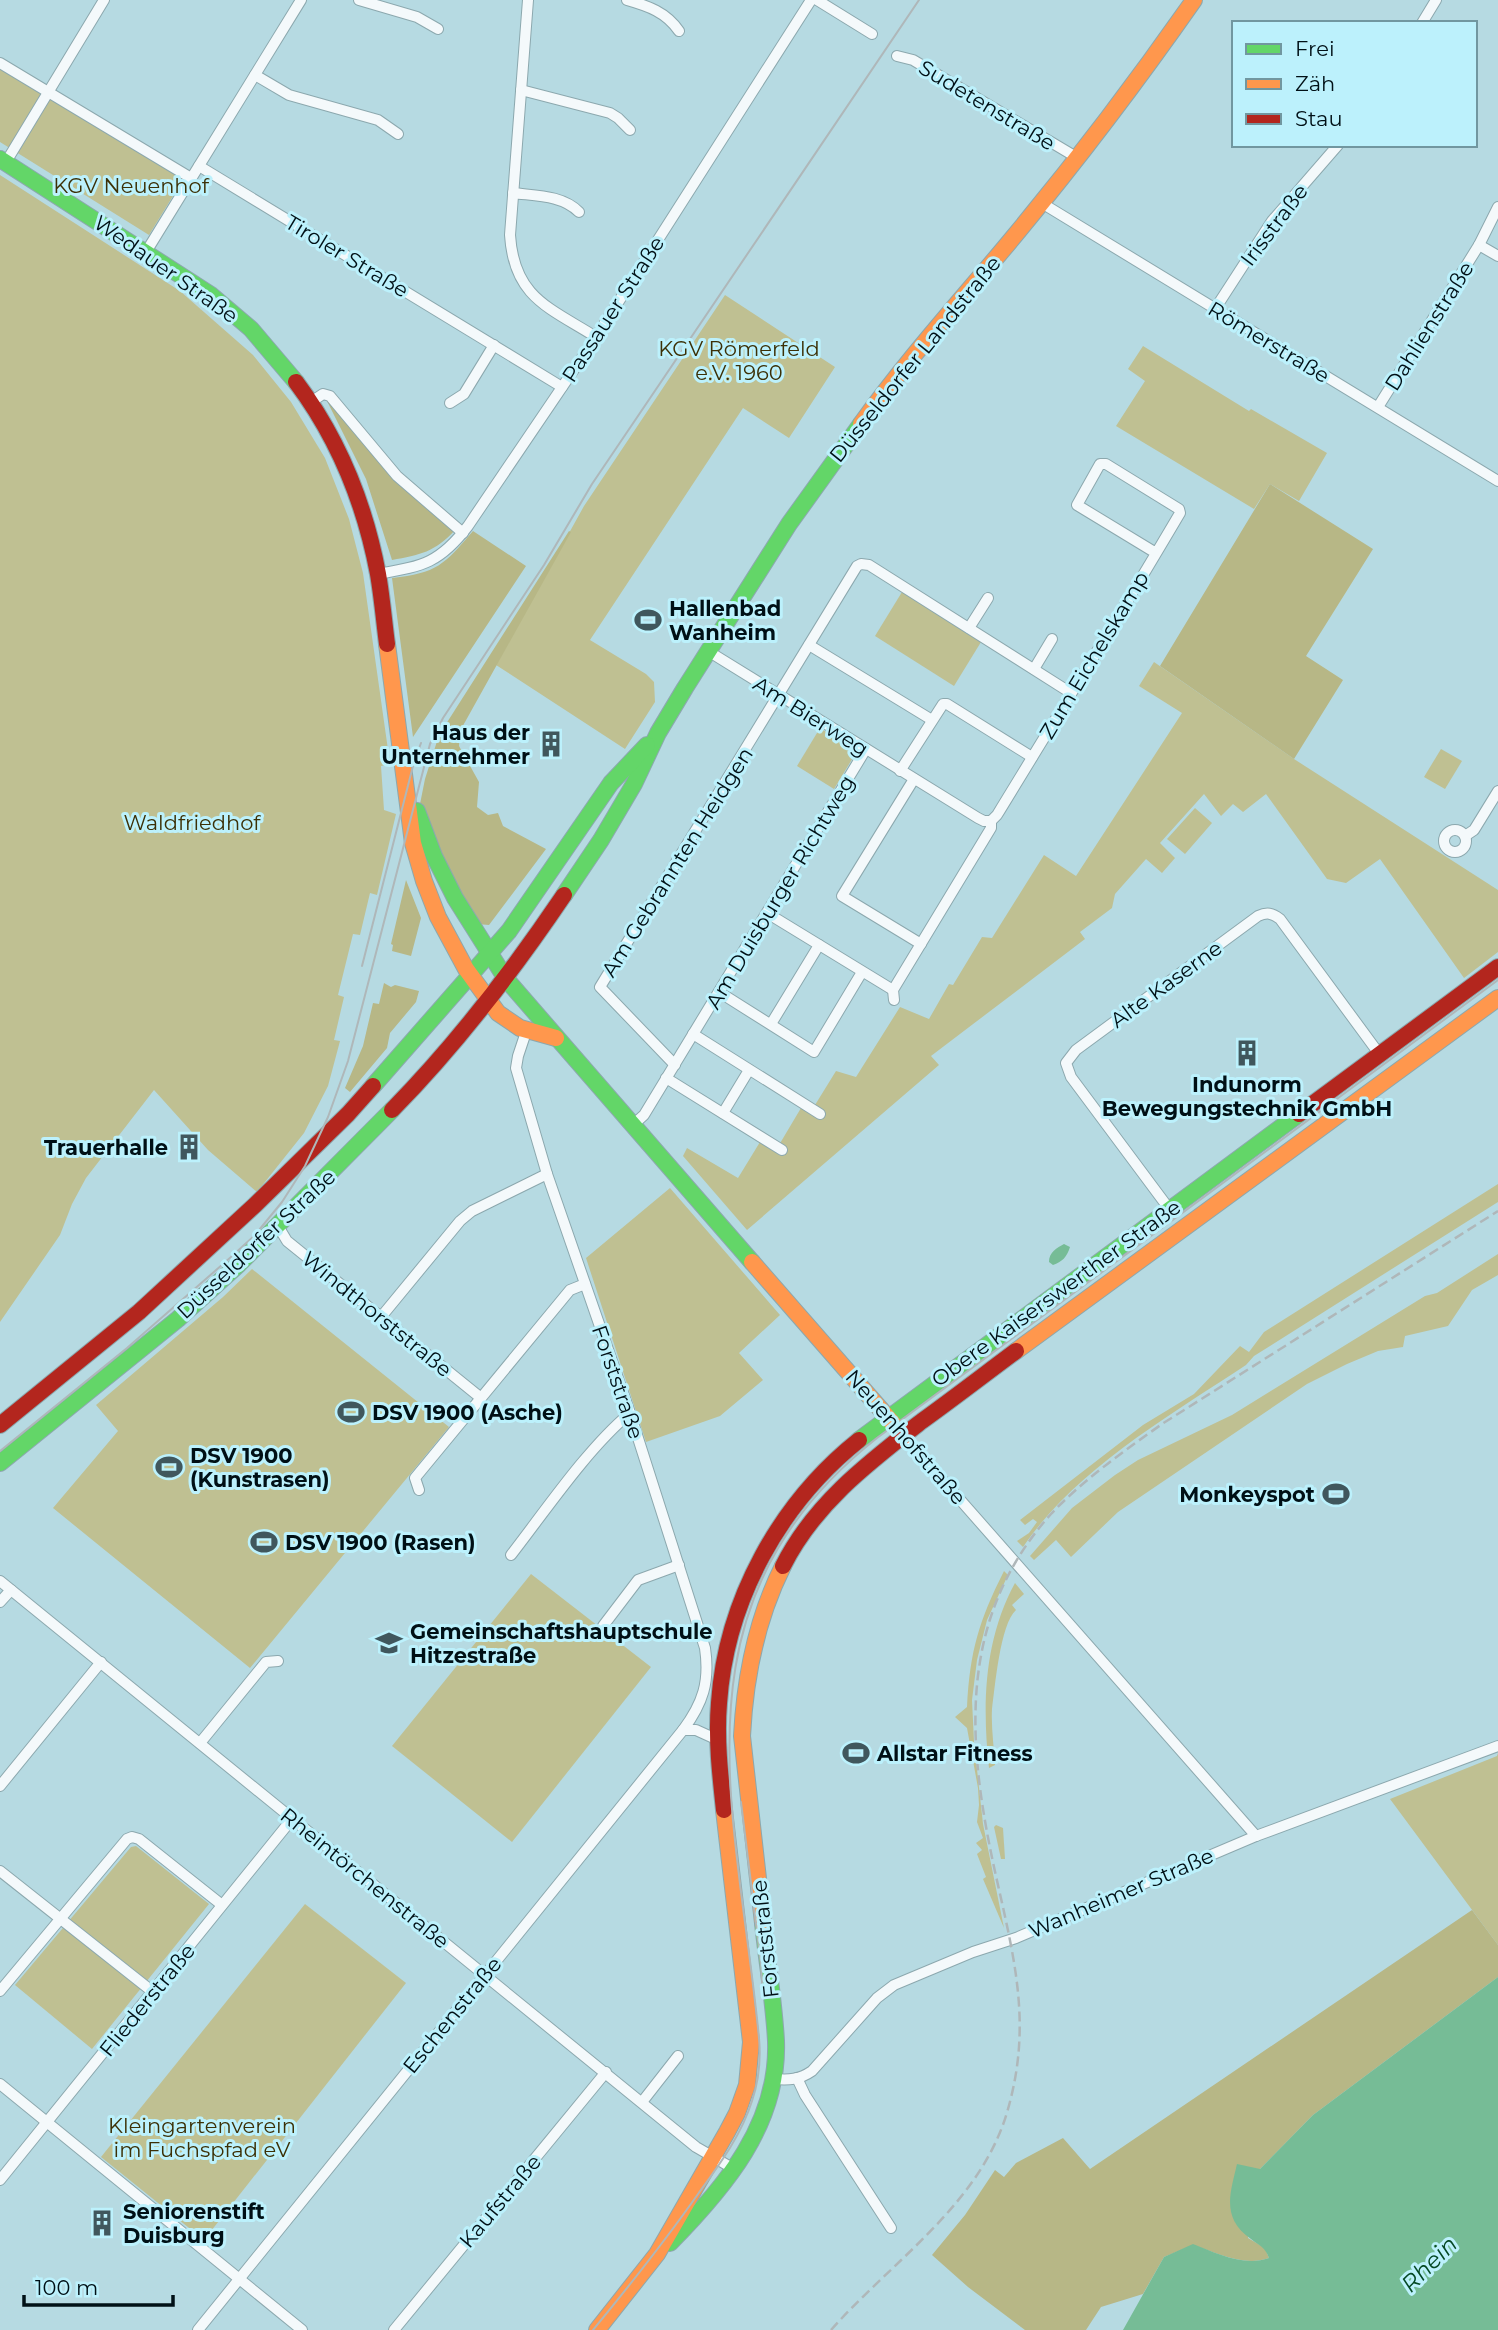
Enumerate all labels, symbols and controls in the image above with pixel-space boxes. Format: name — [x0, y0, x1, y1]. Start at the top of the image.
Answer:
legend — [1232, 21, 1477, 147]
text: Frei — [1295, 36, 1335, 61]
street label: Sudetenstraße — [914, 55, 1060, 155]
text: Zäh — [1295, 71, 1335, 96]
text: Stau — [1295, 106, 1343, 131]
park label: KGV Neuenhof — [53, 173, 210, 198]
street label: Irisstraße — [1235, 179, 1313, 271]
street label: Tiroler Straße — [281, 209, 413, 303]
street label: Wedauer Straße — [89, 210, 243, 328]
street label: Passauer Straße — [557, 231, 669, 387]
street label: Düsseldorfer Landstraße — [824, 251, 1006, 467]
street label: Dahlienstraße — [1379, 257, 1479, 395]
street label: Römerstraße — [1204, 296, 1334, 388]
park label: KGV Römerfeld e.V. 1960 — [658, 336, 820, 385]
street label: Zum Eichelskamp — [1034, 567, 1154, 743]
place label: Hallenbad Wanheim — [669, 596, 781, 645]
sports icon: Hallenbad Wanheim — [633, 605, 663, 635]
street label: Am Bierweg — [749, 671, 873, 761]
place label: Haus der Unternehmer — [381, 720, 530, 769]
building icon: Haus der Unternehmer — [536, 729, 566, 759]
street label: Am Gebrannten Heidgen — [596, 743, 758, 981]
street label: Am Duisburger Richtweg — [700, 771, 860, 1013]
park label: Waldfriedhof — [124, 810, 261, 835]
street label: Alte Kaserne — [1105, 935, 1227, 1033]
building icon: Indunorm Bewegungstechnik GmbH — [1232, 1038, 1262, 1068]
place label: Indunorm Bewegungstechnik GmbH — [1102, 1072, 1392, 1121]
building icon: Trauerhalle — [174, 1132, 204, 1162]
place label: Trauerhalle — [44, 1135, 168, 1160]
street label: Düsseldorfer Straße — [171, 1164, 341, 1324]
street label: Obere Kaiserswerther Straße — [927, 1194, 1185, 1392]
street label: Windthorststraße — [297, 1246, 457, 1382]
street label: Forststraße — [587, 1322, 649, 1442]
street label: Neuenhofstraße — [841, 1364, 971, 1510]
sports icon: DSV 1900 (Asche) — [336, 1397, 366, 1427]
place label: DSV 1900 (Asche) — [372, 1400, 563, 1425]
place label: DSV 1900 (Kunstrasen) — [190, 1443, 330, 1492]
sports icon: DSV 1900 (Kunstrasen) — [154, 1452, 184, 1482]
sports icon: Monkeyspot — [1321, 1479, 1351, 1509]
place label: Monkeyspot — [1179, 1482, 1315, 1507]
sports icon: DSV 1900 (Rasen) — [249, 1527, 279, 1557]
place label: DSV 1900 (Rasen) — [285, 1530, 476, 1555]
place label: Gemeinschaftshauptschule Hitzestraße — [410, 1619, 713, 1668]
school or university icon: Gemeinschaftshauptschule Hitzestraße — [374, 1628, 404, 1658]
sports icon: Allstar Fitness — [841, 1738, 871, 1768]
place label: Allstar Fitness — [876, 1741, 1033, 1766]
street label: Rheintörchenstraße — [276, 1802, 454, 1954]
street label: Wanheimer Straße — [1025, 1843, 1217, 1943]
street label: Forststraße — [746, 1879, 784, 1999]
street label: Fliederstraße — [94, 1939, 200, 2061]
street label: Eschenstraße — [398, 1952, 506, 2078]
park label: Kleingartenverein im Fuchspfad eV — [108, 2113, 296, 2162]
street label: Kaufstraße — [454, 2149, 546, 2253]
place label: Seniorenstift Duisburg — [123, 2199, 265, 2248]
building icon: Seniorenstift Duisburg — [87, 2208, 117, 2238]
water label: Rhein — [1395, 2230, 1463, 2298]
scale bar — [24, 2264, 173, 2308]
text: 100 m — [35, 2275, 98, 2300]

